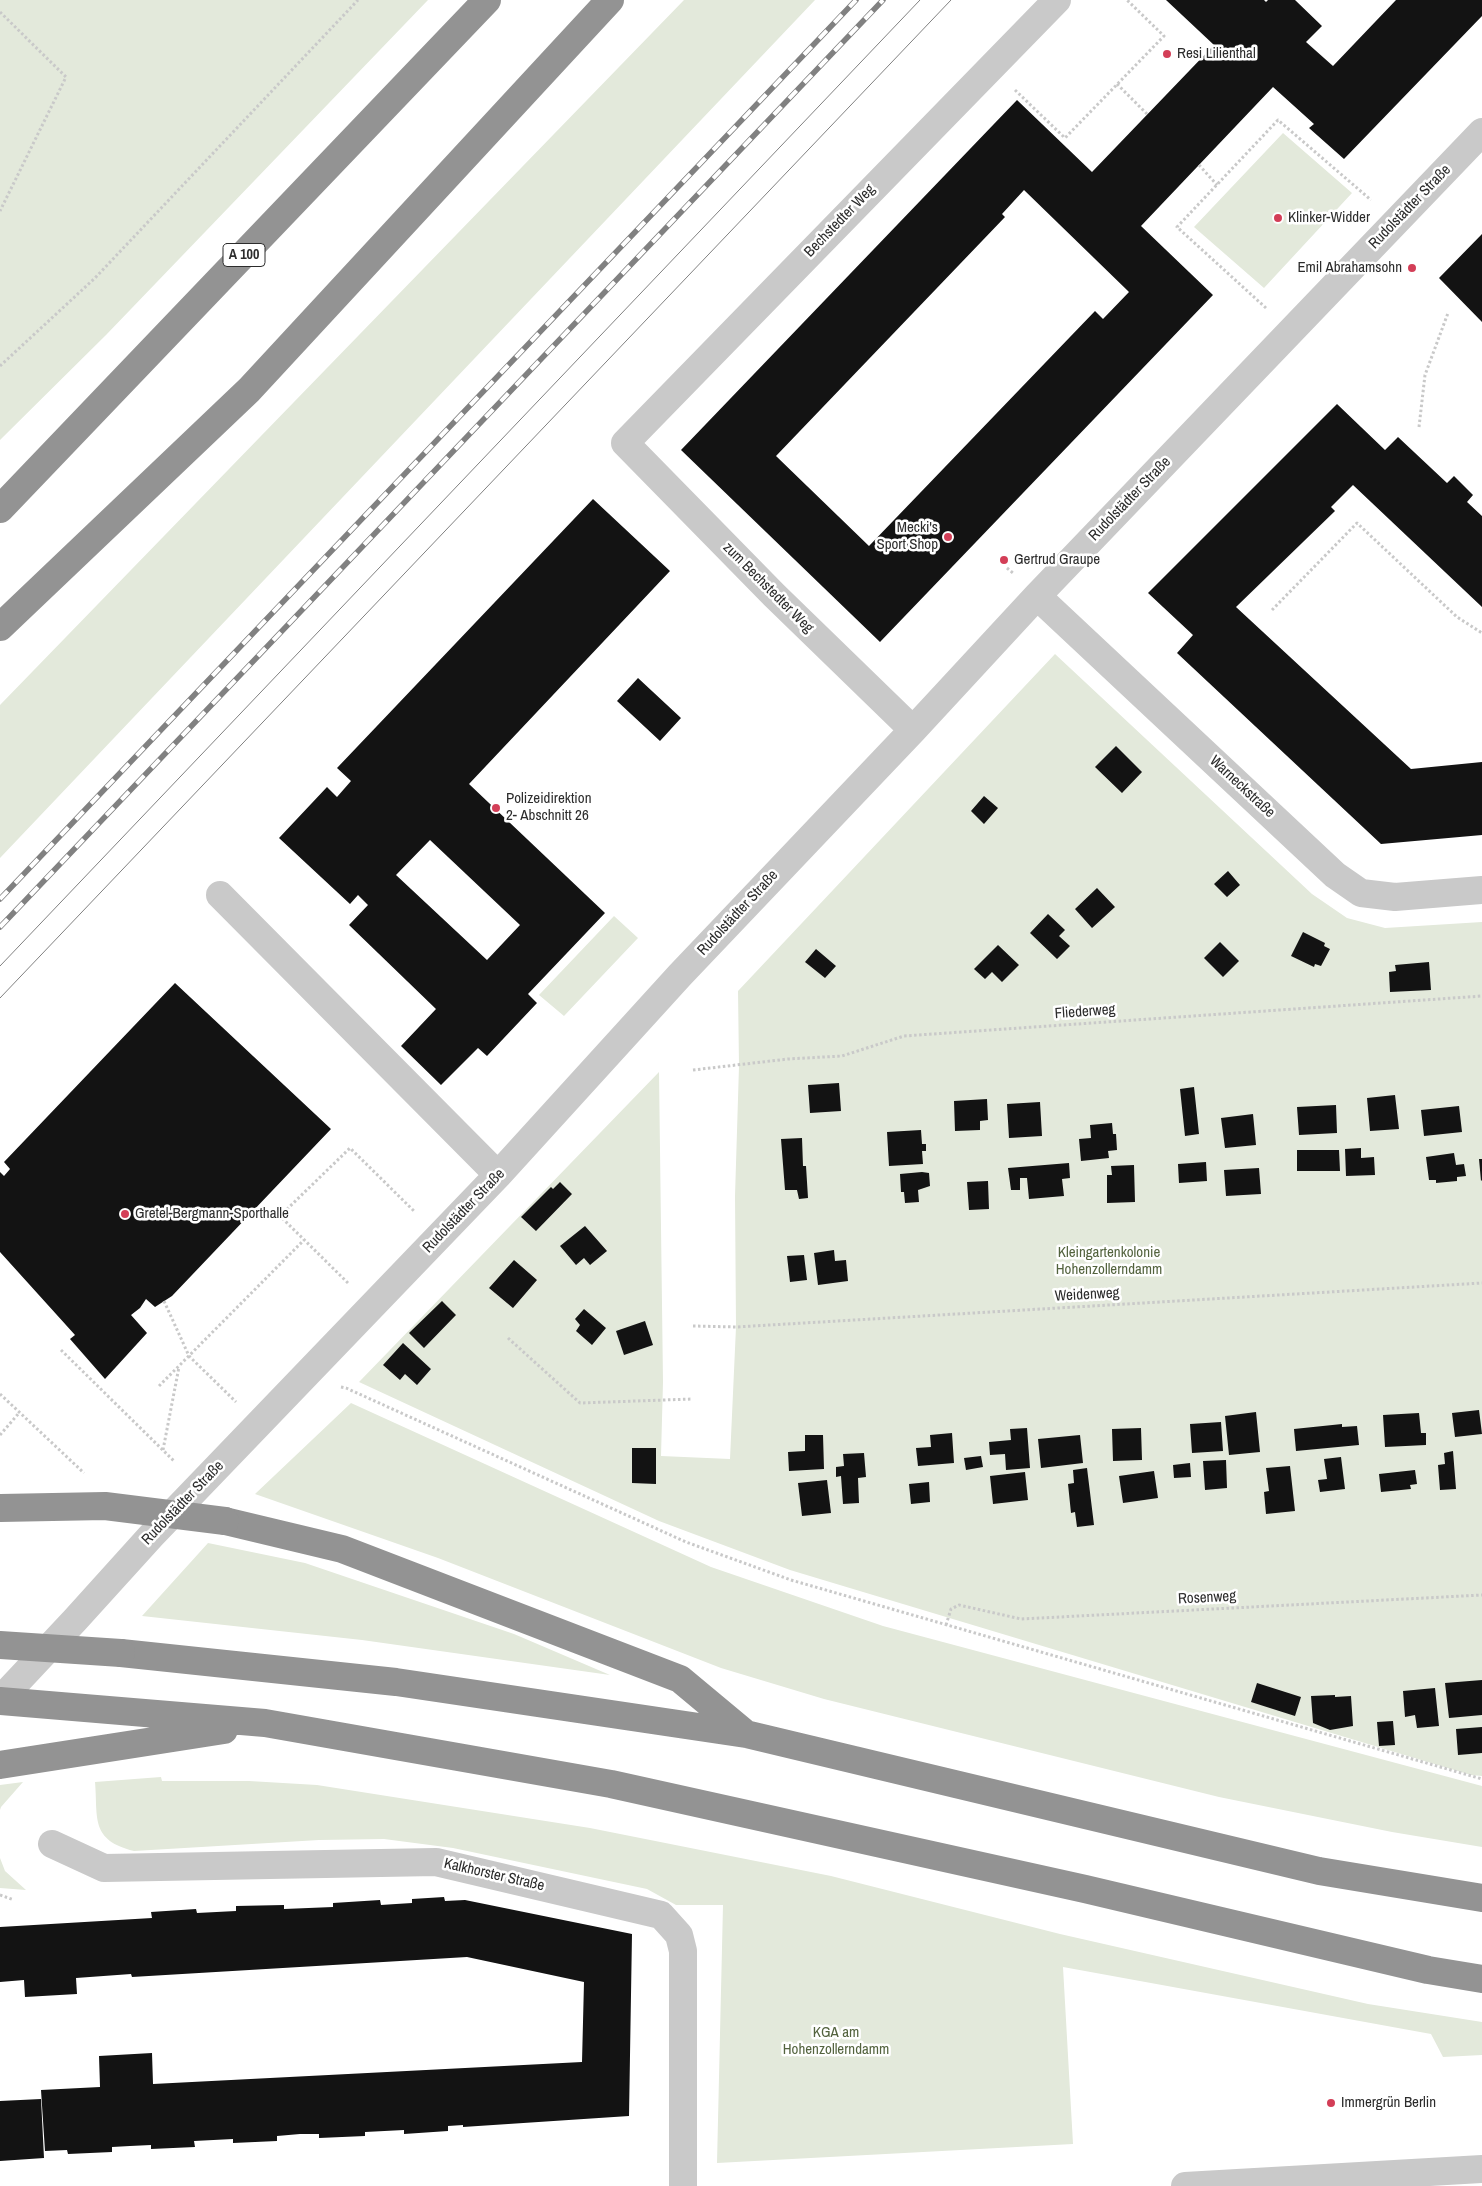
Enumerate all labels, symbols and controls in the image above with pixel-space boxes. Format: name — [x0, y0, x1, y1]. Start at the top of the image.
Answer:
place label: Resi Lilienthal — [1177, 45, 1256, 63]
marker: Resi Lilienthal — [1161, 48, 1173, 60]
street label: Rudolstädter Straße — [1365, 161, 1455, 253]
street label: Bechstedter Weg — [801, 181, 879, 261]
place label: Klinker-Widder — [1288, 209, 1370, 227]
marker: Klinker-Widder — [1272, 212, 1284, 224]
road number: A 100 — [223, 244, 265, 266]
place label: Emil Abrahamsohn — [1297, 259, 1402, 277]
marker: Emil Abrahamsohn — [1406, 262, 1418, 274]
street label: Rudolstädter Straße — [1085, 453, 1175, 545]
place label: Mecki's Sport Shop — [876, 519, 938, 554]
marker: Mecki's Sport Shop — [942, 531, 954, 543]
street label: zum Bechstedter Weg — [719, 539, 817, 637]
place label: Gertrud Graupe — [1014, 551, 1100, 569]
marker: Gertrud Graupe — [998, 554, 1010, 566]
street label: Warneckstraße — [1206, 752, 1278, 822]
place label: Polizeidirektion 2- Abschnitt 26 — [506, 790, 591, 825]
marker: Polizeidirektion 2- Abschnitt 26 — [490, 802, 502, 814]
street label: Rudolstädter Straße — [694, 867, 782, 959]
street label: Fliederweg — [1054, 1001, 1116, 1023]
street label: Rudolstädter Straße — [419, 1165, 509, 1257]
place label: Gretel-Bergmann-Sporthalle — [135, 1205, 289, 1223]
marker: Gretel-Bergmann-Sporthalle — [119, 1208, 131, 1220]
park label: Kleingartenkolonie Hohenzollerndamm — [1056, 1244, 1162, 1279]
street label: Weidenweg — [1054, 1284, 1120, 1306]
street label: Rudolstädter Straße — [138, 1457, 228, 1549]
street label: Rosenweg — [1178, 1587, 1236, 1609]
street label: Kalkhorster Straße — [442, 1855, 546, 1895]
park label: KGA am Hohenzollerndamm — [783, 2024, 889, 2059]
place label: Immergrün Berlin — [1341, 2094, 1436, 2112]
marker: Immergrün Berlin — [1325, 2097, 1337, 2109]

